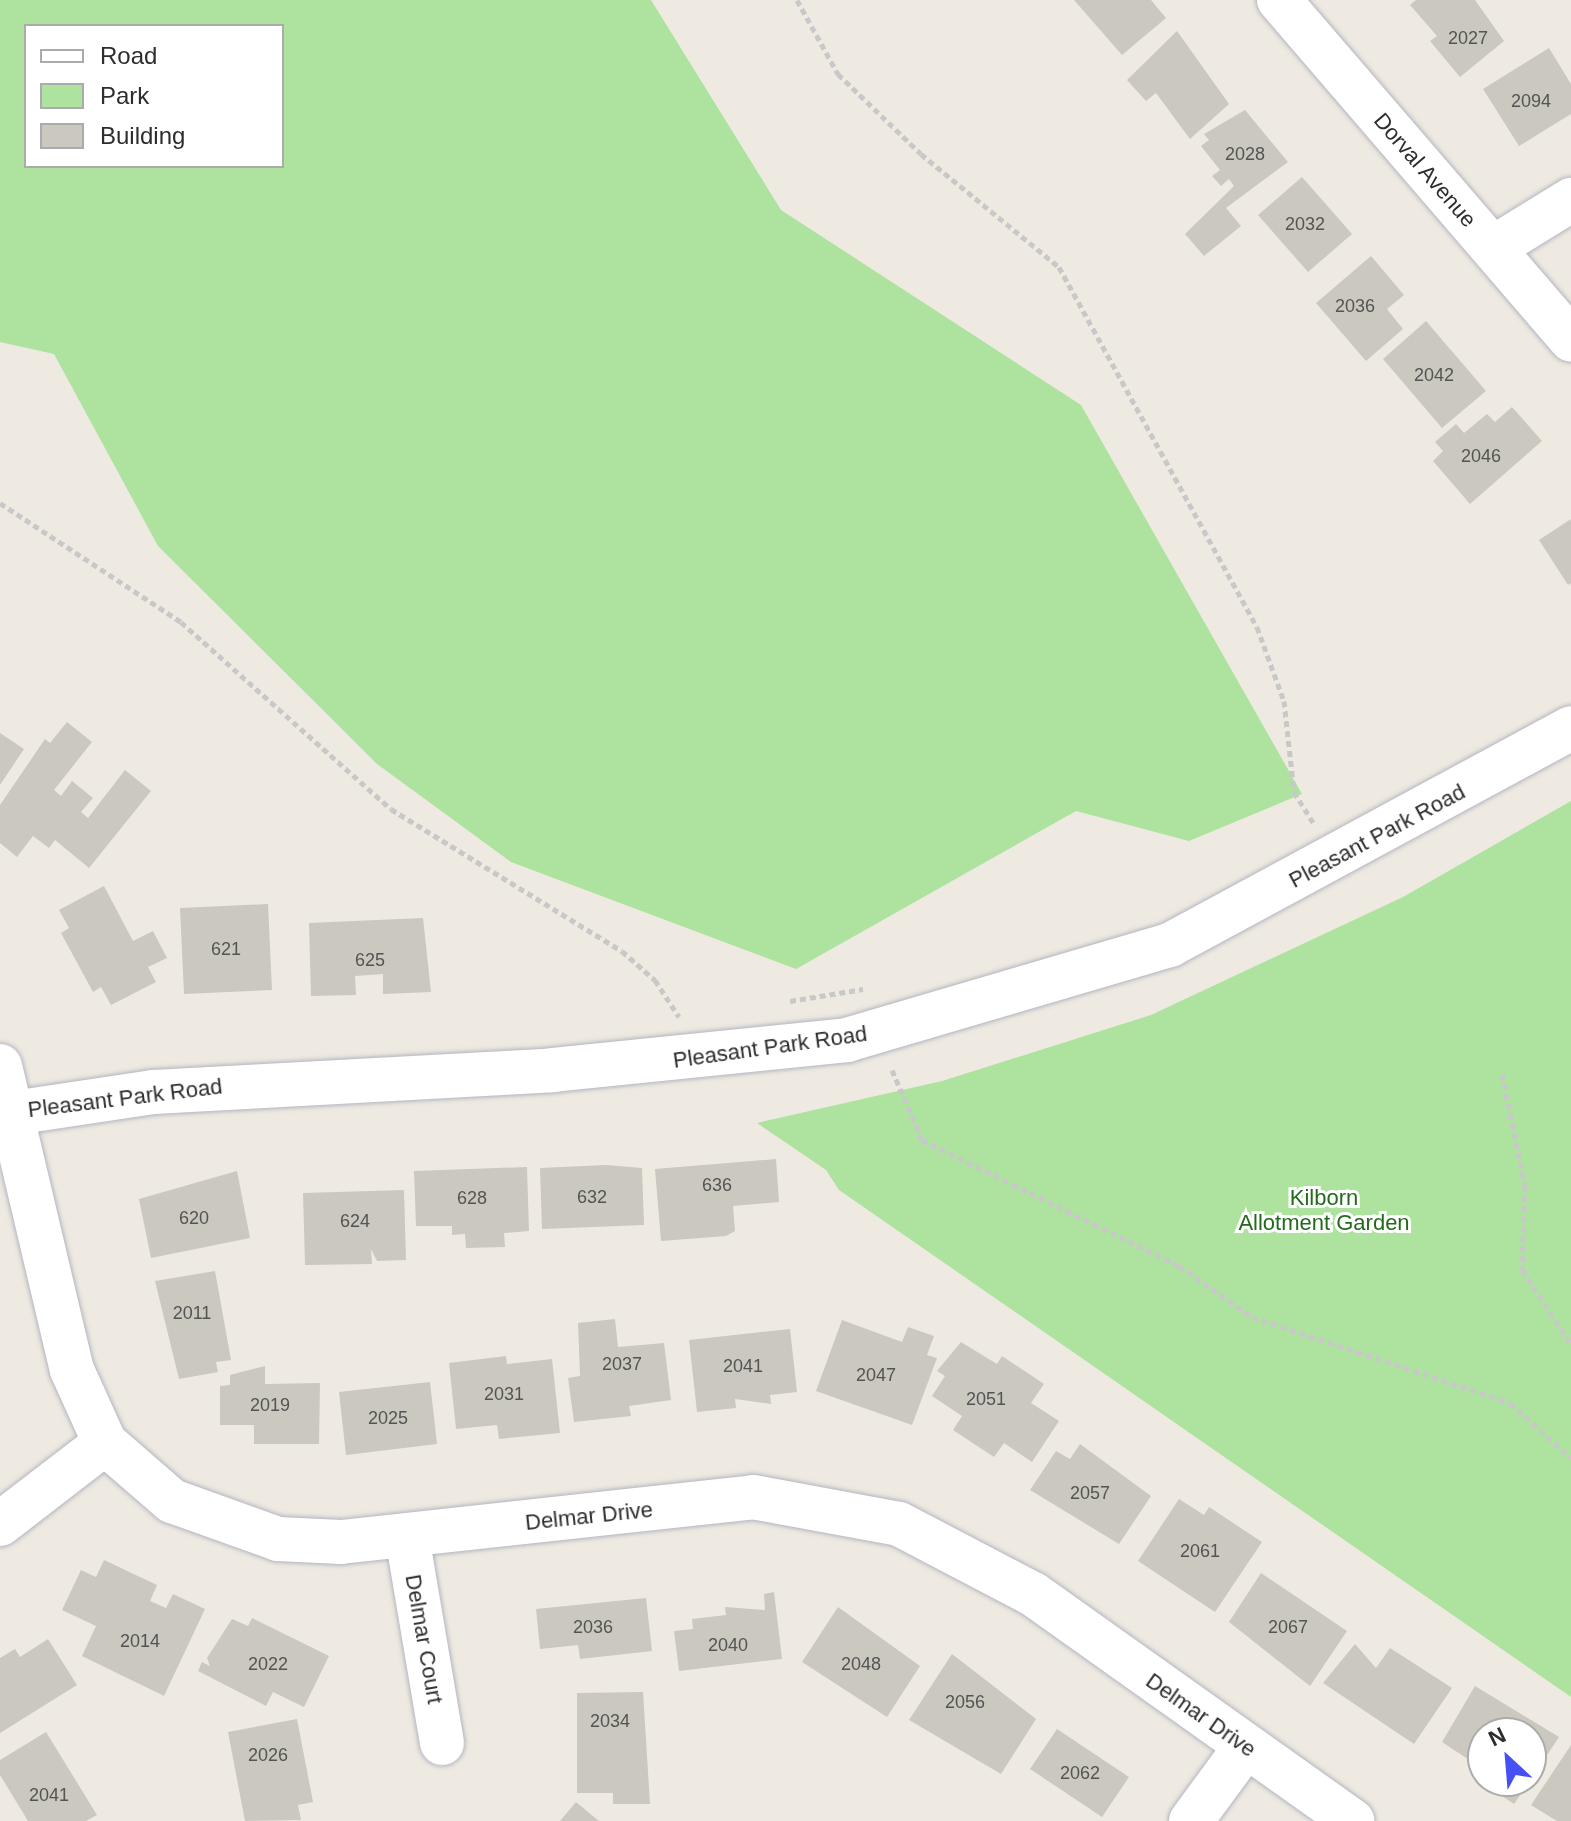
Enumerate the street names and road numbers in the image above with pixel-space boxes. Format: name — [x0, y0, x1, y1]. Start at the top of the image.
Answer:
street label: Dorval Avenue — [1368, 107, 1482, 233]
street label: Pleasant Park Road — [1284, 778, 1470, 894]
street label: Pleasant Park Road — [671, 1020, 869, 1074]
street label: Pleasant Park Road — [26, 1073, 224, 1123]
street label: Delmar Drive — [524, 1496, 654, 1536]
street label: Delmar Court — [400, 1572, 448, 1706]
street label: Delmar Drive — [1141, 1667, 1261, 1763]

